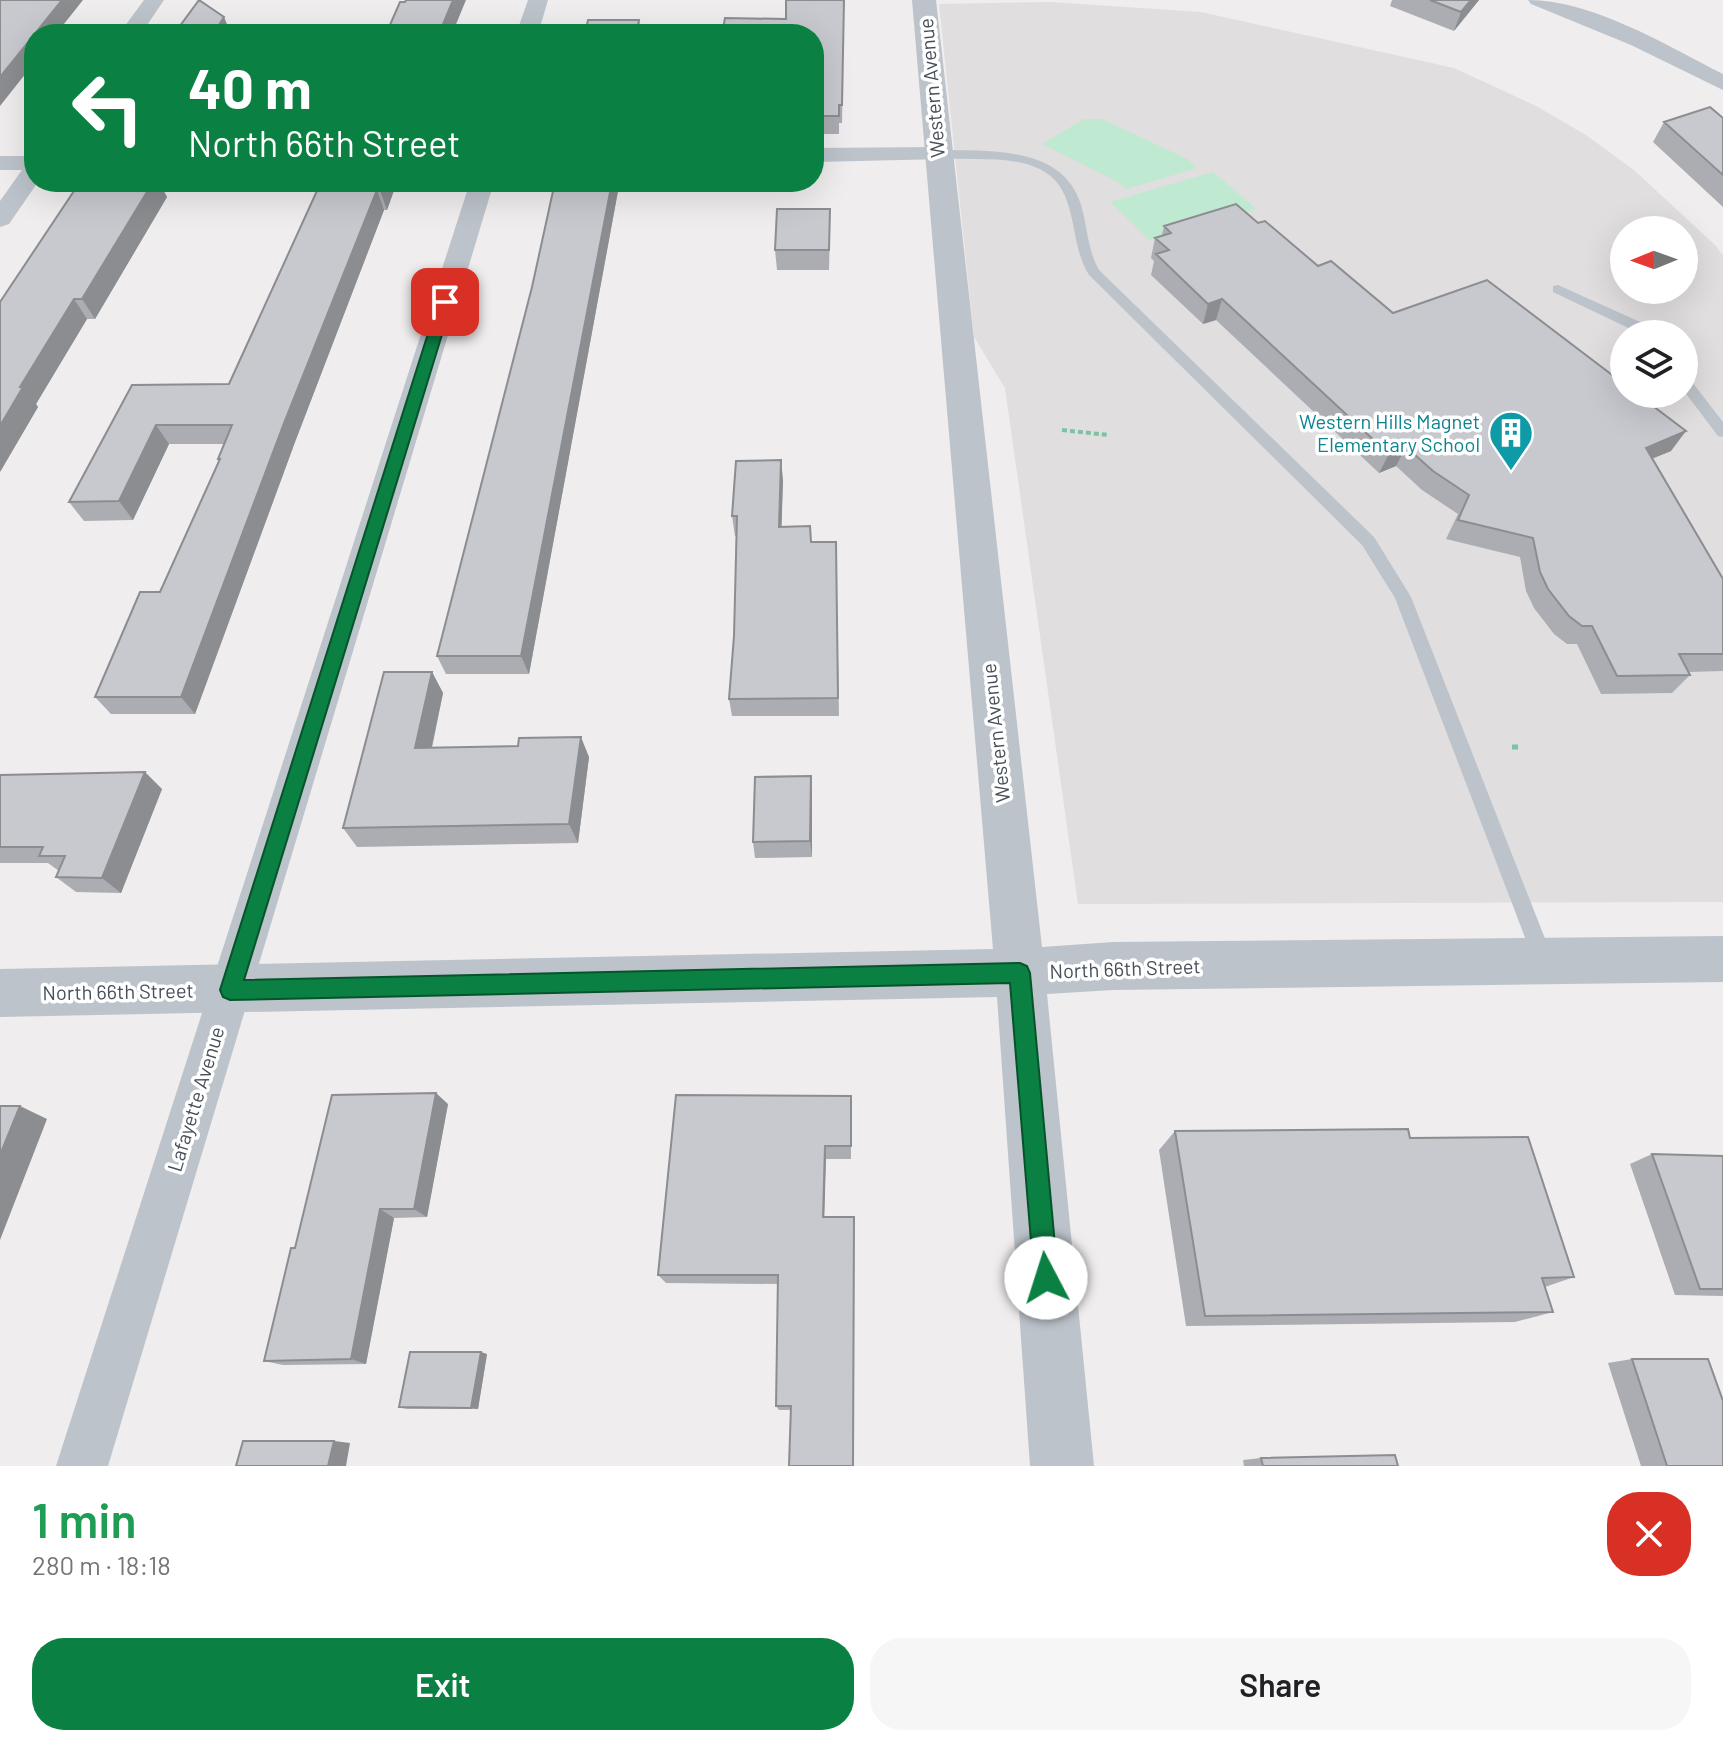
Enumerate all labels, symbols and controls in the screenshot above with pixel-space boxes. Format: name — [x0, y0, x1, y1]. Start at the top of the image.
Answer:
street label: Western Avenue — [913, 17, 949, 159]
text: 40 m — [188, 53, 312, 120]
icon: left — [56, 56, 160, 160]
text: North 66th Street — [188, 121, 460, 164]
north arrow — [1610, 216, 1698, 304]
map controls — [1610, 216, 1698, 408]
pin — [411, 268, 479, 336]
icon: arrive — [423, 280, 467, 324]
button: layers — [1610, 320, 1698, 408]
place label: Western Hills Magnet Elementary School — [1299, 409, 1480, 456]
building icon: Western Hills Magnet Elementary School — [1487, 409, 1535, 472]
street label: Western Avenue — [976, 662, 1014, 804]
street label: North 66th Street — [1049, 953, 1201, 983]
street label: North 66th Street — [42, 978, 194, 1004]
street label: Lafayette Avenue — [162, 1023, 228, 1174]
position arrow — [1004, 1236, 1088, 1320]
text: 1 min — [32, 1490, 137, 1548]
button: close — [1607, 1492, 1691, 1576]
text: 280 m · 18:18 — [32, 1549, 171, 1580]
button: Exit — [32, 1638, 854, 1730]
button: Share — [870, 1638, 1691, 1730]

